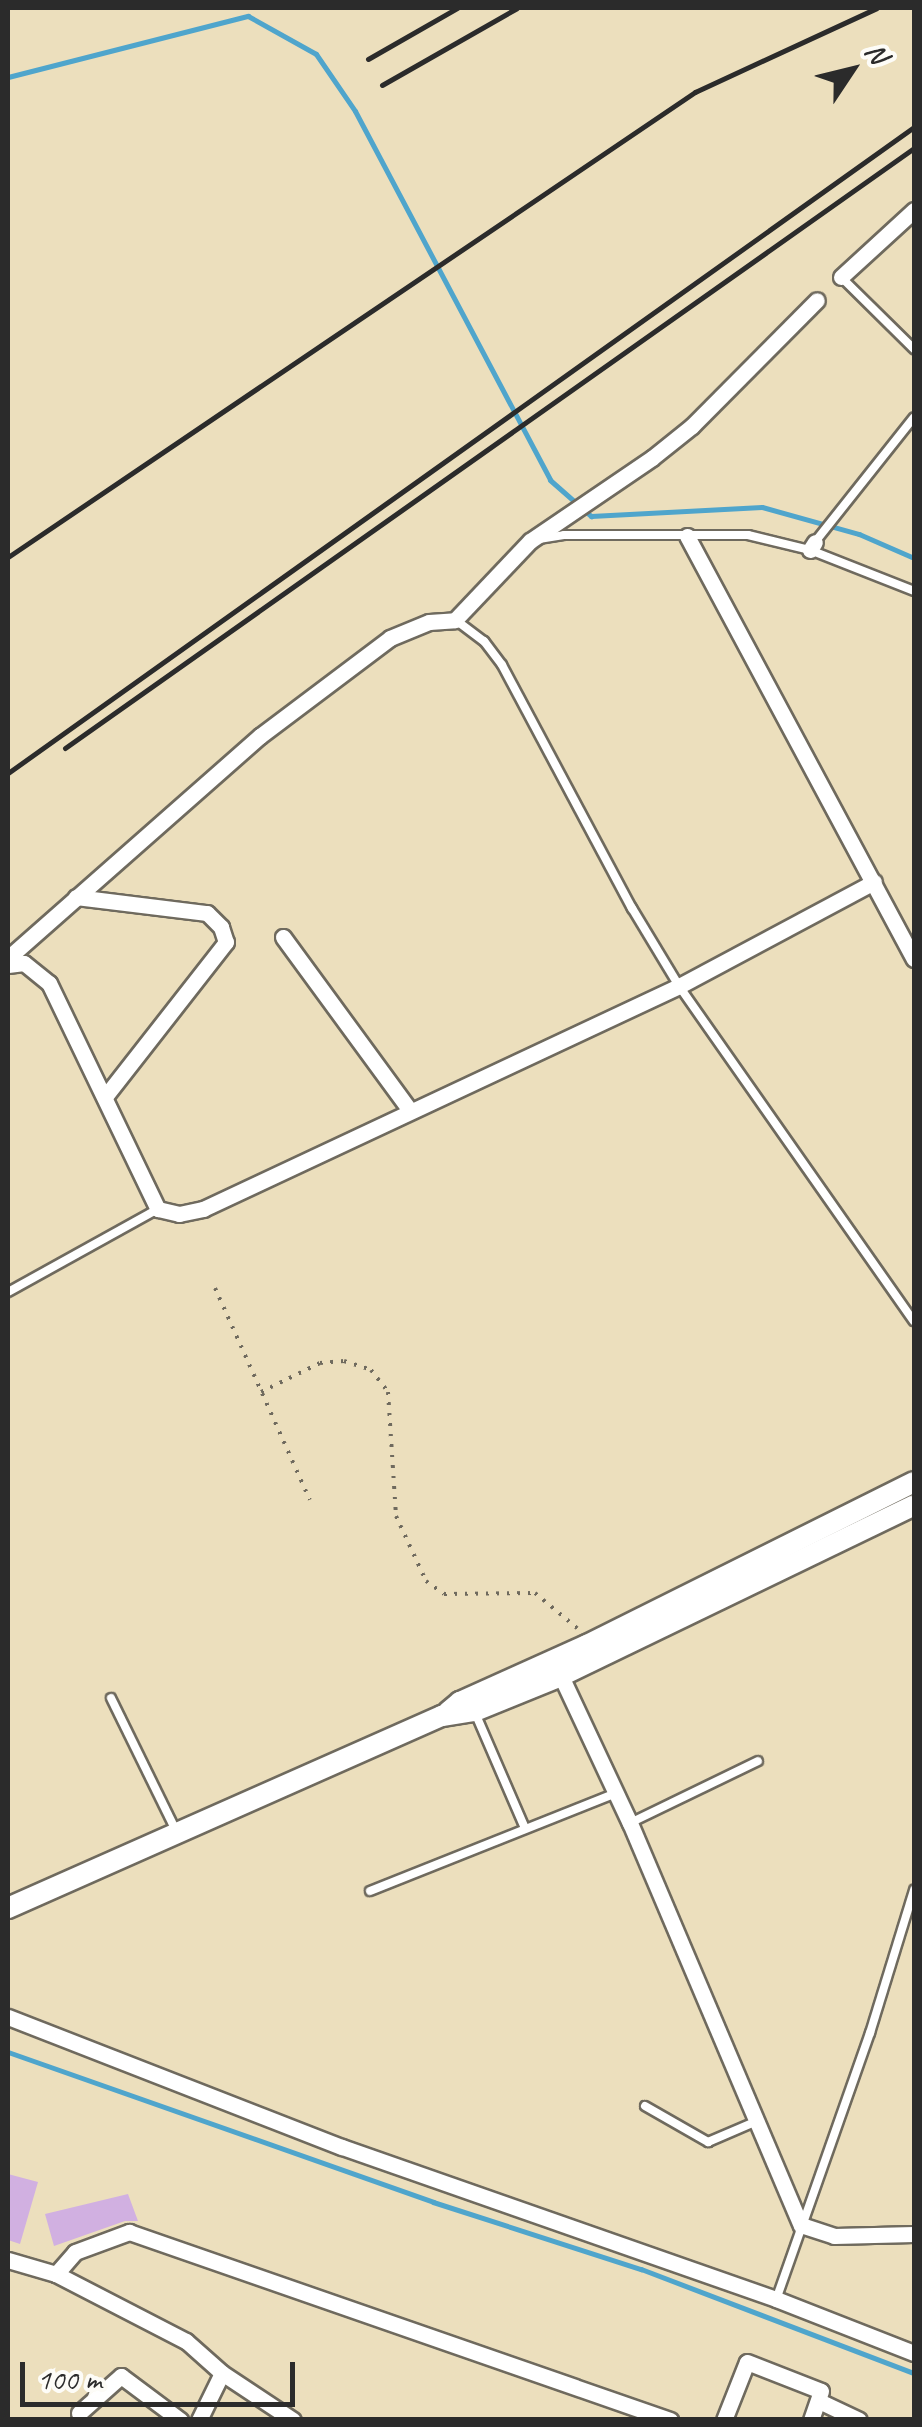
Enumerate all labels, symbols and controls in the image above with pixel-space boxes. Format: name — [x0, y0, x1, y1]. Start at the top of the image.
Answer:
north arrow — [802, 20, 902, 120]
text: N — [858, 35, 896, 70]
scale bar — [25, 2342, 300, 2404]
text: 100 m — [37, 2360, 102, 2398]

